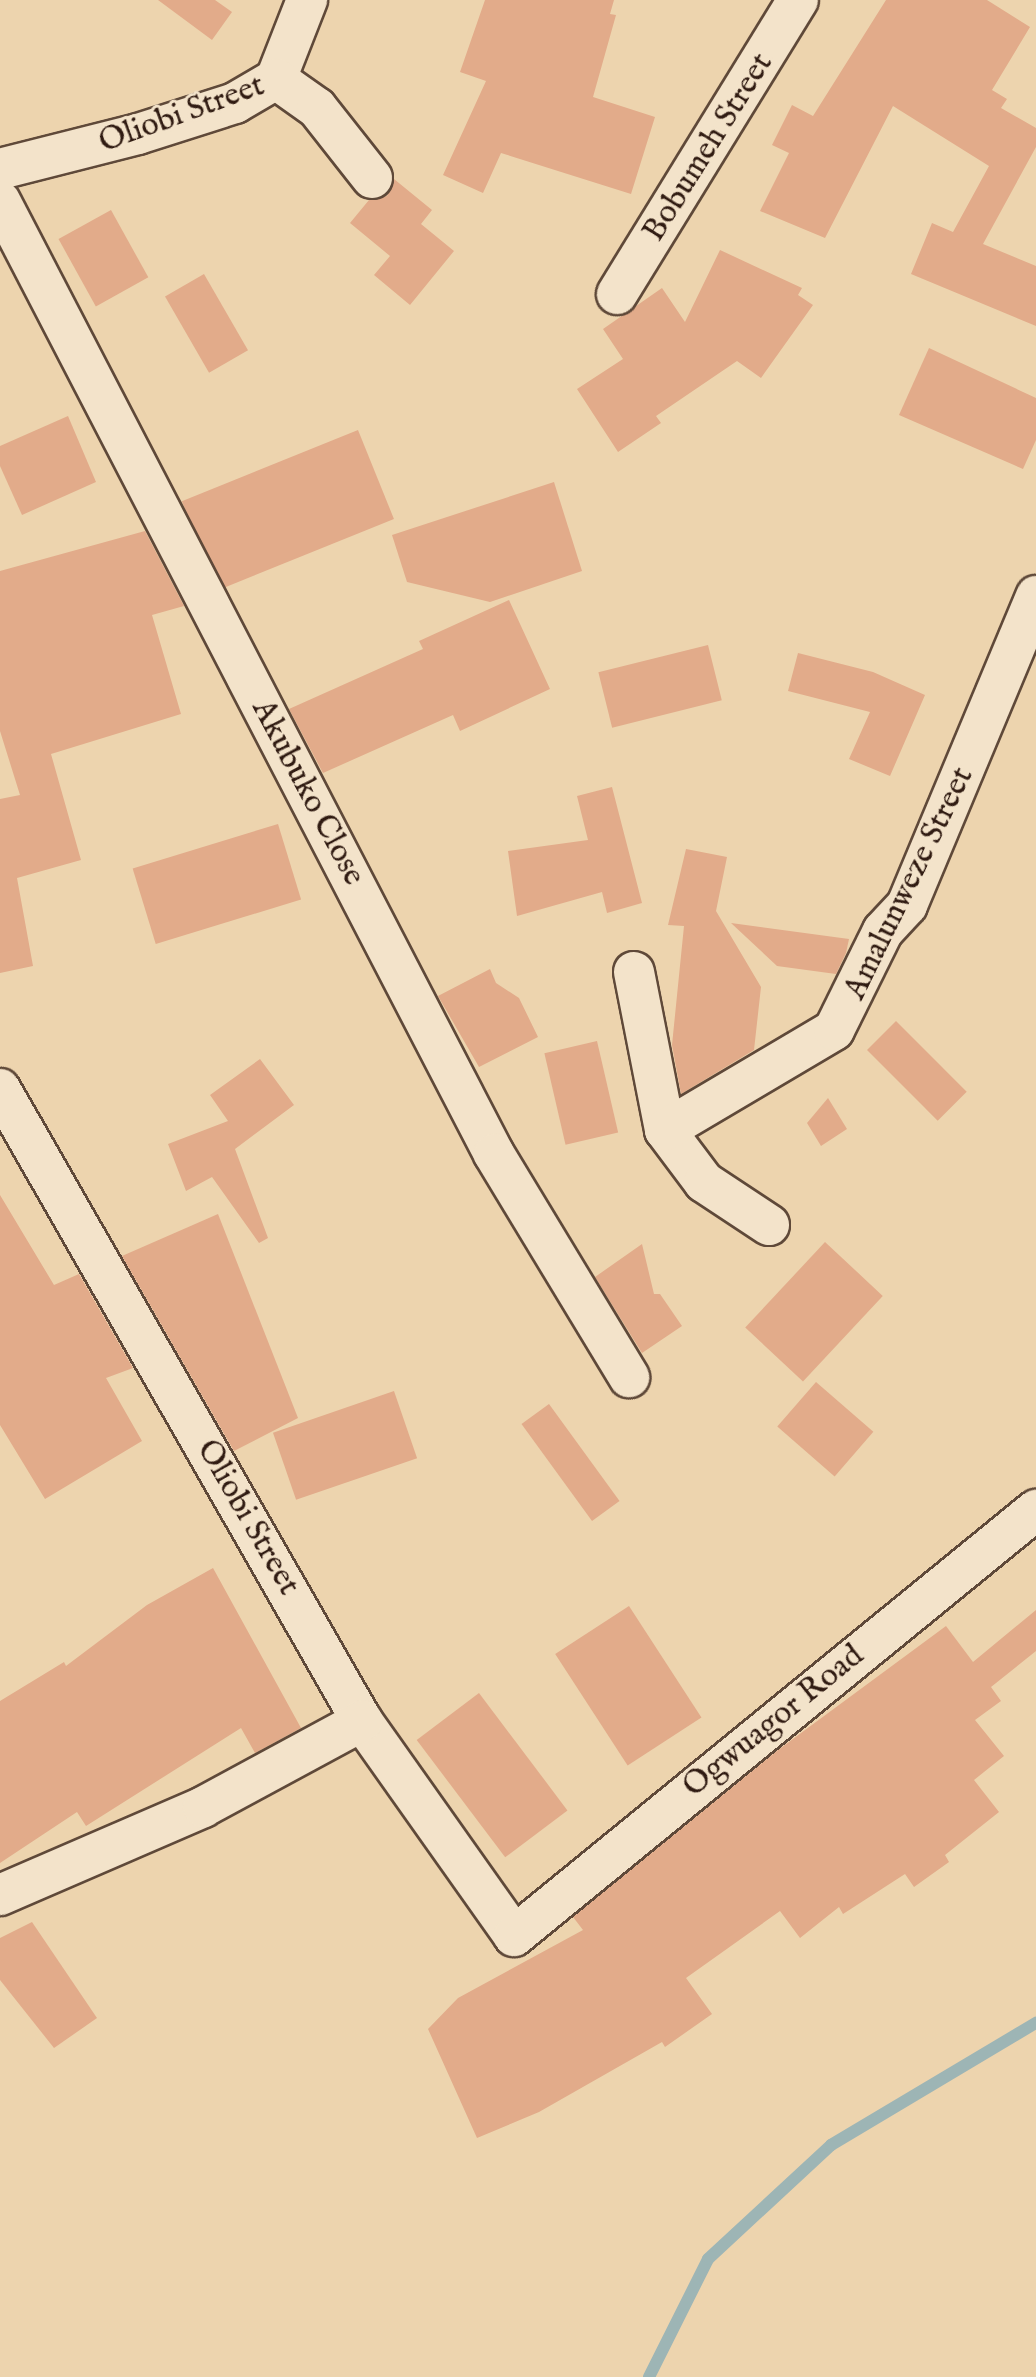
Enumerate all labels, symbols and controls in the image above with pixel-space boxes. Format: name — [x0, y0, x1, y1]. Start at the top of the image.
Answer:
street label: Bobumeh Street — [636, 47, 782, 249]
street label: Oliobi Street — [94, 67, 270, 163]
street label: Akubuko Close — [242, 694, 372, 892]
street label: Amalunweze Street — [837, 762, 983, 1006]
street label: Oliobi Street — [187, 1434, 307, 1602]
street label: Ogwuagor Road — [676, 1637, 872, 1807]

